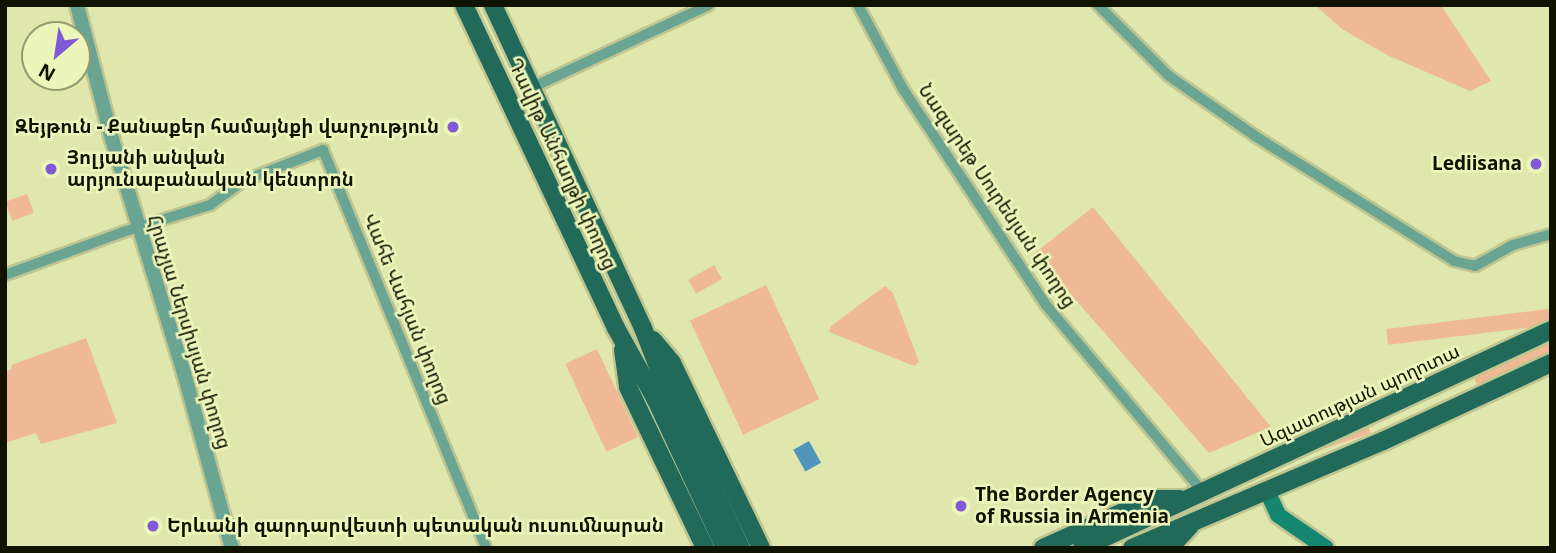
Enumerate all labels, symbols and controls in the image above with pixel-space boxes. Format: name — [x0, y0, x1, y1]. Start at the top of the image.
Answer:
north arrow — [21, 21, 91, 91]
street label: Դավիթ Անհաղթի փողոց — [503, 55, 621, 273]
text: N — [34, 58, 60, 88]
street label: Նազարեթ Սուրենյան փողոց — [913, 80, 1081, 312]
place label: Զեյթուն - Քանաքեր համայնքի վարչություն — [15, 116, 439, 138]
marker: Զեյթուն - Քանաքեր համայնքի վարչություն — [445, 119, 461, 135]
place label: Յոլյանի անվան արյունաբանական կենտրոն — [67, 147, 354, 191]
place label: Lediisana — [1432, 153, 1522, 175]
marker: Lediisana — [1528, 156, 1544, 172]
marker: Յոլյանի անվան արյունաբանական կենտրոն — [41, 159, 61, 179]
street label: Վահե Վահյան փողոց — [358, 210, 456, 408]
street label: Հրաչյա Ներսիսյան փողոց — [142, 212, 236, 452]
street label: Ազատության պողոտա — [1257, 340, 1463, 452]
place label: The Border Agency of Russia in Armenia — [975, 484, 1169, 528]
marker: The Border Agency of Russia in Armenia — [953, 498, 969, 514]
place label: Երևանի զարդարվեստի պետական ուսումնարան — [167, 515, 664, 537]
marker: Երևանի զարդարվեստի պետական ուսումնարան — [145, 518, 161, 534]

